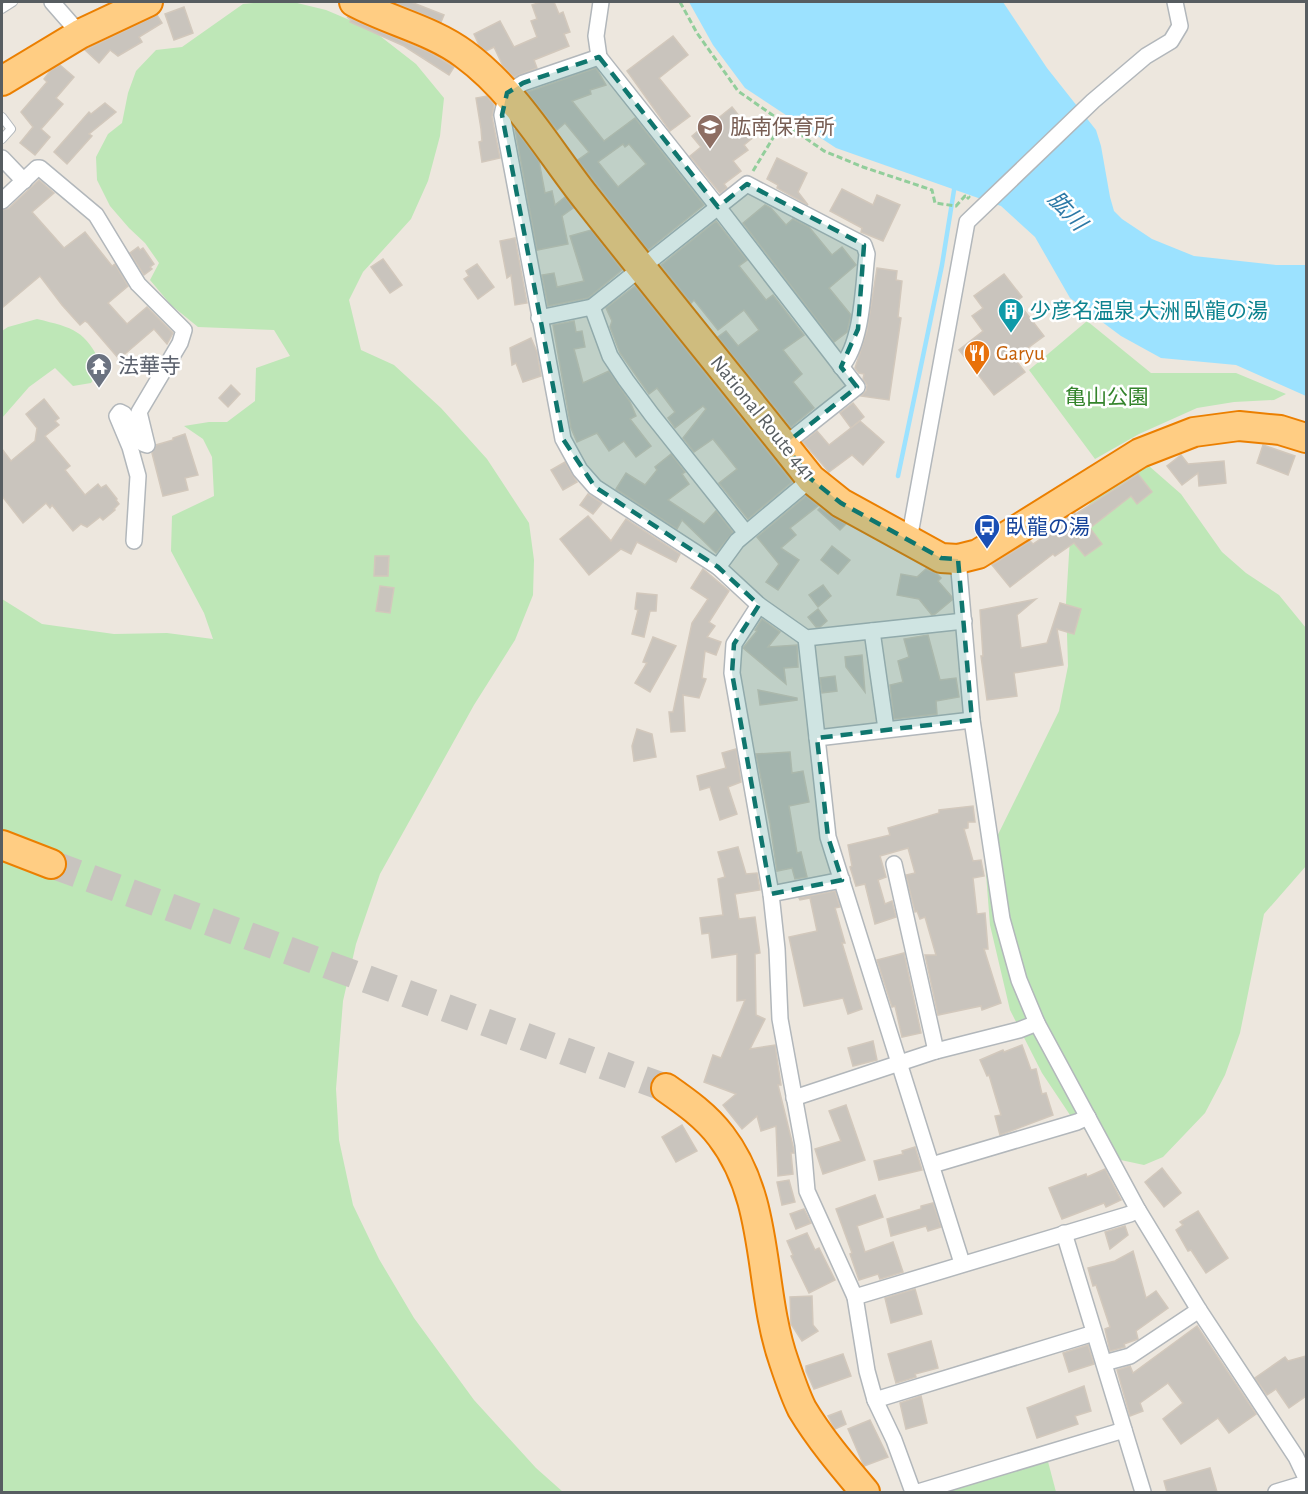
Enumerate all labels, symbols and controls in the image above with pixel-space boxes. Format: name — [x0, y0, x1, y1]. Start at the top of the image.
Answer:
school or university icon: 肱南保育所 — [695, 112, 725, 150]
place label: 肱南保育所 — [730, 116, 835, 138]
water label: 肱川 — [1044, 187, 1092, 236]
building icon: 少彦名温泉 大洲 臥龍の湯 — [996, 296, 1026, 334]
place label: 少彦名温泉 大洲 臥龍の湯 — [1030, 300, 1268, 322]
restaurant icon: Garyu — [962, 338, 992, 376]
place label: Garyu — [996, 343, 1045, 364]
temple icon: 法華寺 — [84, 351, 114, 389]
street label: National Route 441 — [707, 352, 819, 484]
place label: 法華寺 — [118, 355, 181, 377]
park label: 亀山公園 — [1065, 386, 1149, 408]
bus stop icon: 臥龍の湯 — [972, 512, 1002, 550]
place label: 臥龍の湯 — [1006, 516, 1090, 538]

